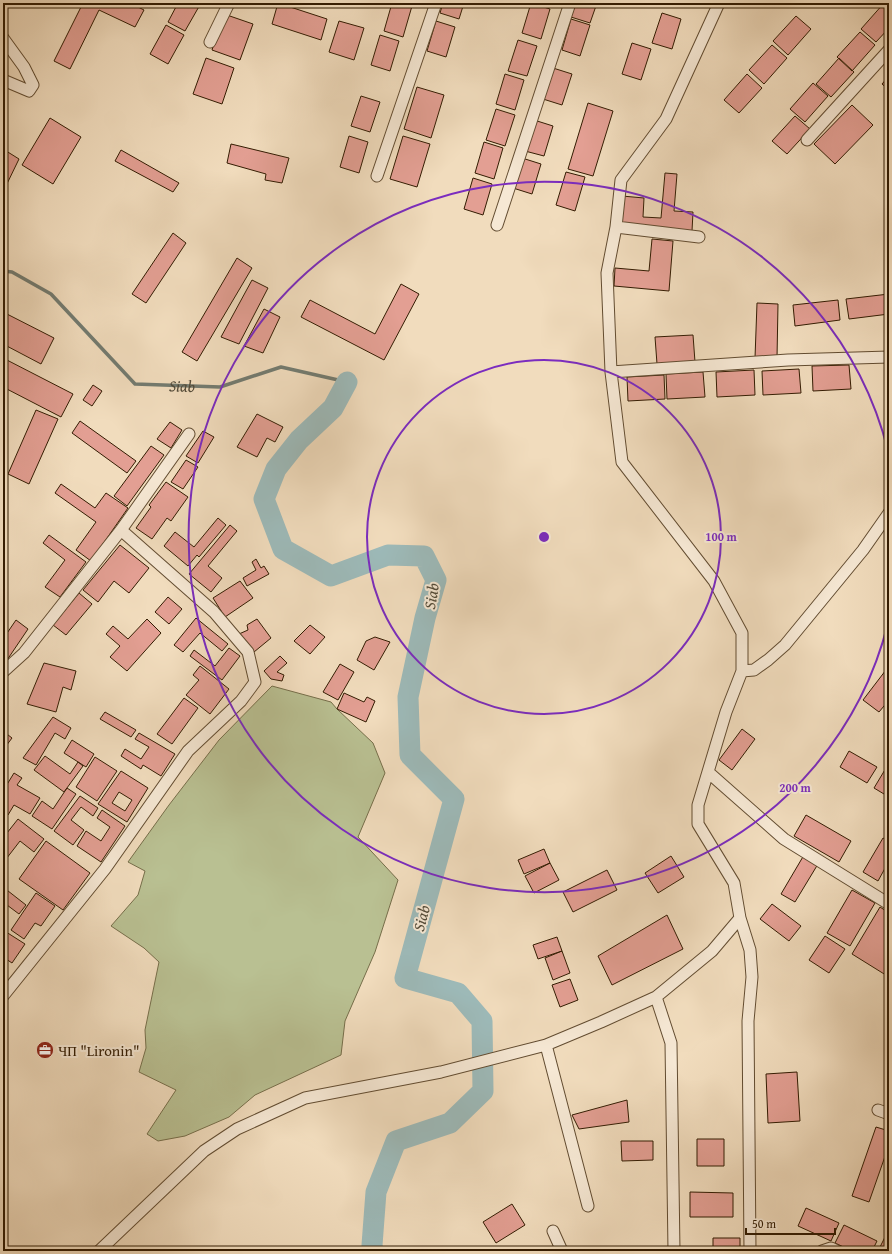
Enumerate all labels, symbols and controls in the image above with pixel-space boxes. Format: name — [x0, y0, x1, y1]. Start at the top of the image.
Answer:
water label: Siab — [168, 373, 196, 398]
text: 100 m — [705, 528, 738, 545]
centre of rings — [537, 530, 551, 544]
water label: Siab — [417, 581, 445, 611]
text: 200 m — [779, 779, 812, 796]
water label: Siab — [406, 902, 436, 934]
office icon: ЧП "Lironin" — [35, 1040, 55, 1060]
place label: ЧП "Lironin" — [58, 1040, 140, 1061]
scale bar — [746, 1210, 835, 1236]
text: 50 m — [752, 1215, 776, 1232]

